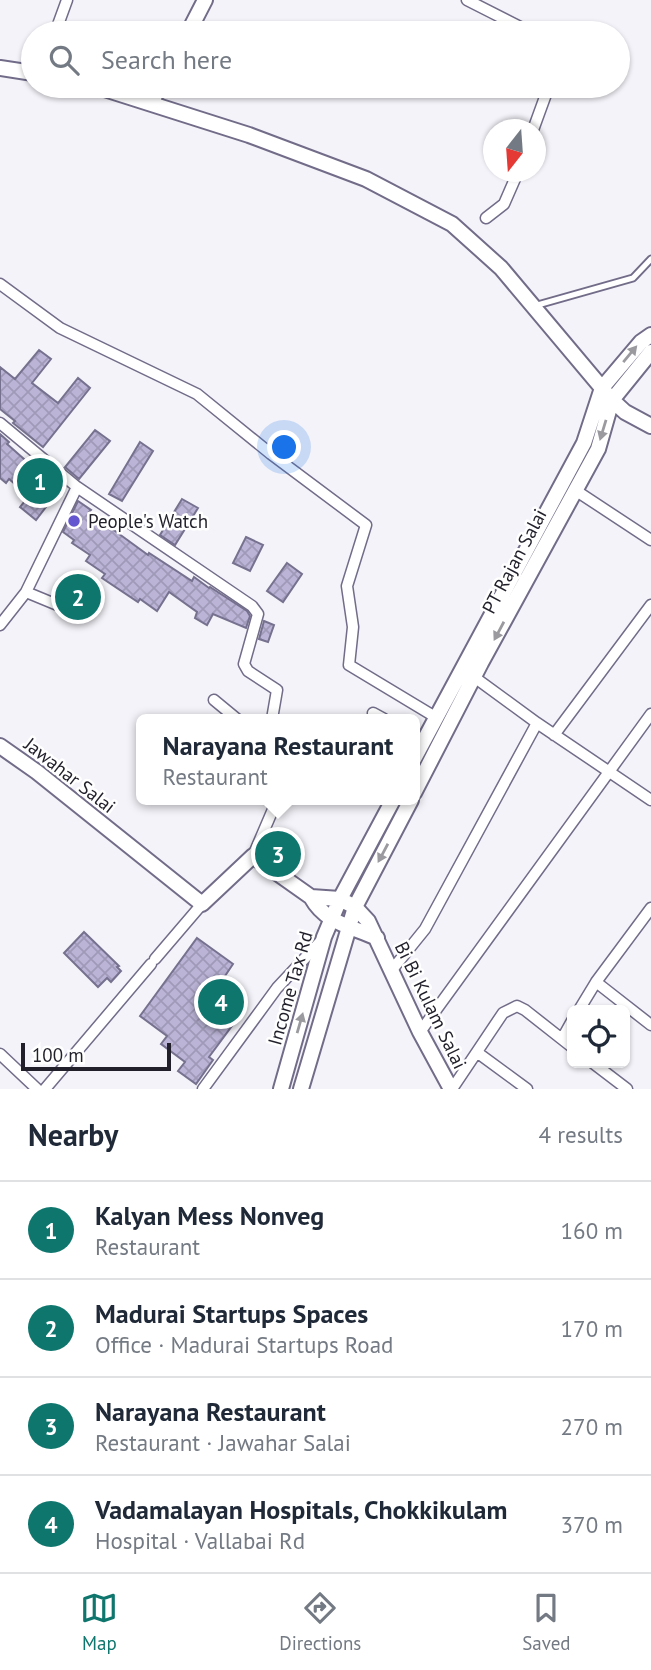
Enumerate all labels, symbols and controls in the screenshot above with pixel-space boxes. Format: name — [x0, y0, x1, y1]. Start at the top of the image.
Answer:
search box — [21, 21, 630, 98]
icon: search — [45, 41, 83, 79]
text: Search here — [101, 43, 232, 76]
north arrow — [483, 119, 546, 182]
one-way arrow — [622, 346, 637, 363]
one-way arrow — [598, 419, 608, 440]
your location — [267, 430, 301, 464]
pin: 1 — [17, 455, 63, 507]
street label: PT Rajan Salai — [476, 504, 552, 618]
place label: People's Watch — [88, 509, 208, 533]
marker: People's Watch — [66, 513, 82, 529]
pin: 2 — [55, 571, 101, 623]
one-way arrow — [493, 621, 504, 641]
popup — [136, 714, 420, 805]
text: Narayana Restaurant — [163, 729, 393, 762]
street label: Jawahar Salai — [19, 731, 120, 818]
text: Restaurant — [163, 762, 268, 791]
pin: 3 — [255, 828, 301, 880]
one-way arrow — [377, 843, 389, 863]
street label: Income Tax Rd — [262, 928, 318, 1048]
street label: Bi Bi Kulam Salai — [390, 937, 472, 1073]
pin: 4 — [198, 976, 244, 1028]
map controls — [567, 1005, 630, 1068]
button: locate — [567, 1005, 630, 1068]
one-way arrow — [295, 1013, 305, 1034]
scale bar — [21, 1040, 172, 1072]
text: 100 m — [32, 1043, 84, 1067]
text: Nearby — [28, 1115, 118, 1154]
text: 4 results — [539, 1120, 623, 1149]
text: Kalyan Mess Nonveg — [95, 1199, 324, 1232]
text: 1 — [44, 1216, 58, 1245]
text: 160 m — [561, 1216, 623, 1245]
text: Restaurant — [95, 1232, 200, 1261]
text: Madurai Startups Spaces — [95, 1297, 368, 1330]
text: 2 — [44, 1314, 58, 1343]
text: 170 m — [561, 1314, 623, 1343]
text: Office · Madurai Startups Road — [95, 1330, 393, 1359]
text: Narayana Restaurant — [95, 1395, 326, 1428]
text: 3 — [44, 1412, 58, 1441]
text: 270 m — [561, 1412, 623, 1441]
text: Restaurant · Jawahar Salai — [95, 1428, 351, 1457]
text: Vadamalayan Hospitals, Chokkikulam — [95, 1493, 507, 1526]
text: 4 — [44, 1510, 58, 1539]
text: 370 m — [561, 1510, 623, 1539]
text: Hospital · Vallabai Rd — [95, 1526, 305, 1555]
tab: Map — [80, 1589, 118, 1655]
tab: Directions — [279, 1589, 361, 1655]
tab: Saved — [522, 1589, 571, 1655]

